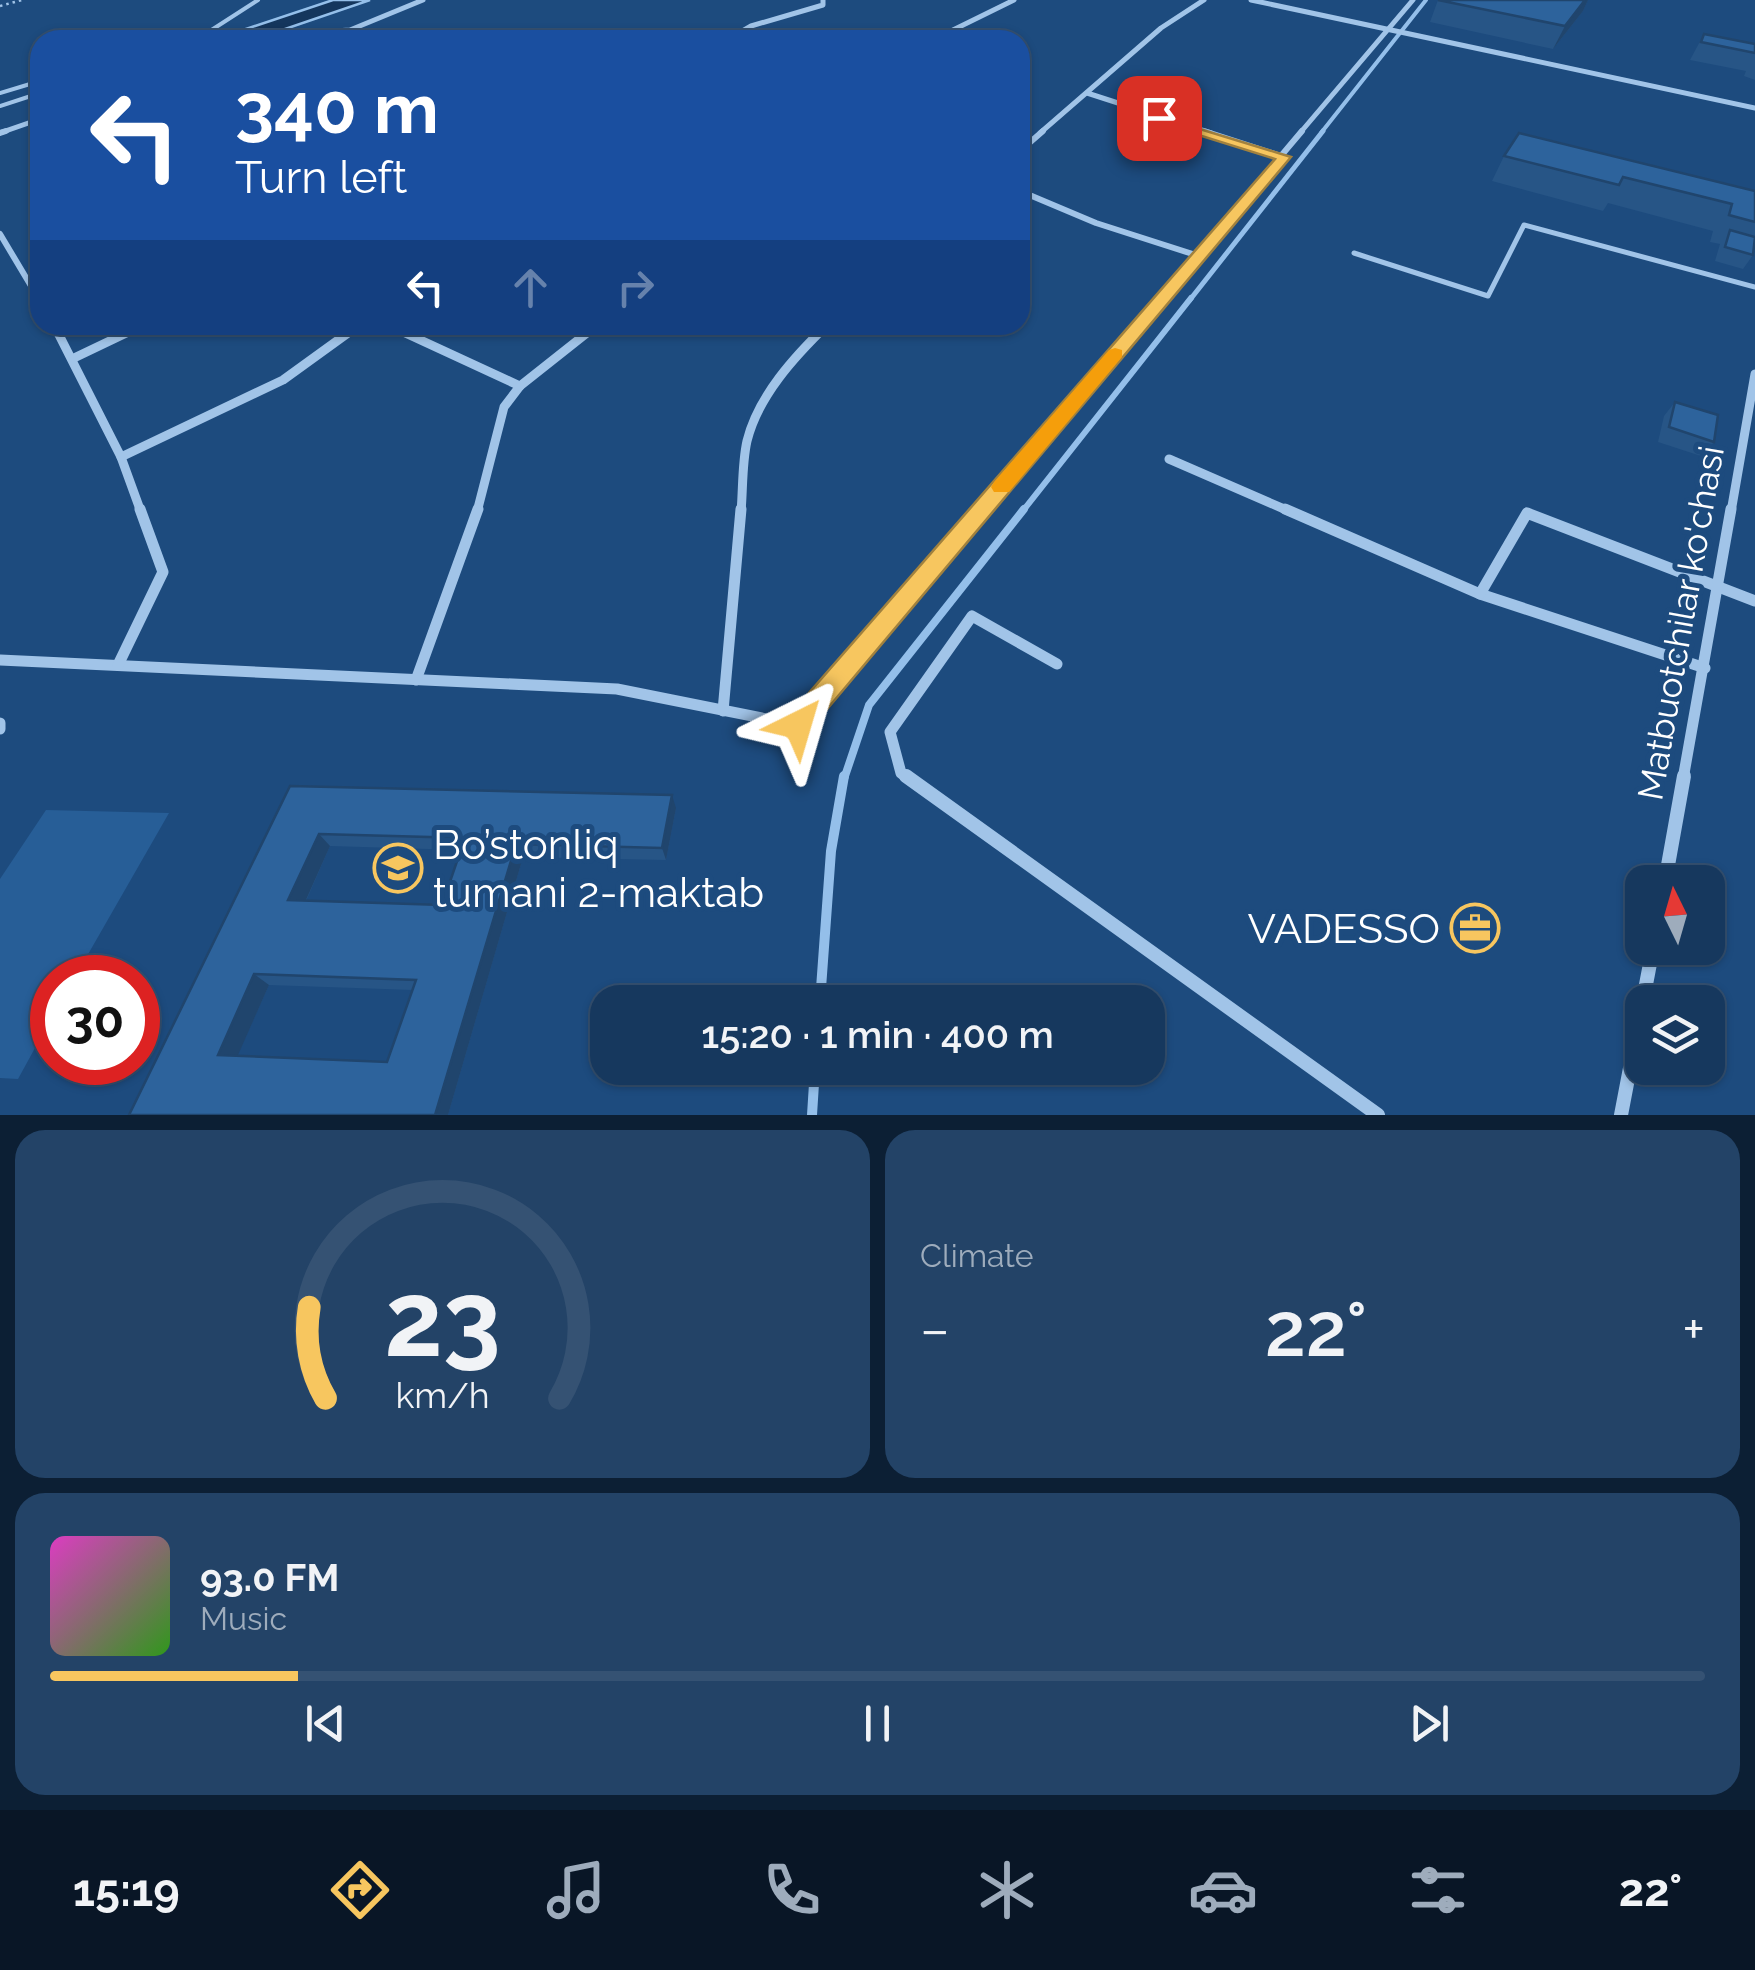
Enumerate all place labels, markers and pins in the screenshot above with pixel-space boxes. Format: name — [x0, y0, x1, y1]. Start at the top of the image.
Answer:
pin — [1117, 76, 1202, 161]
place label: Bo’stonliq tumani 2-maktab — [433, 820, 764, 917]
school or university icon: Bo’stonliq tumani 2-maktab — [372, 842, 424, 894]
office icon: VADESSO — [1449, 902, 1501, 954]
place label: VADESSO — [1248, 904, 1440, 953]

